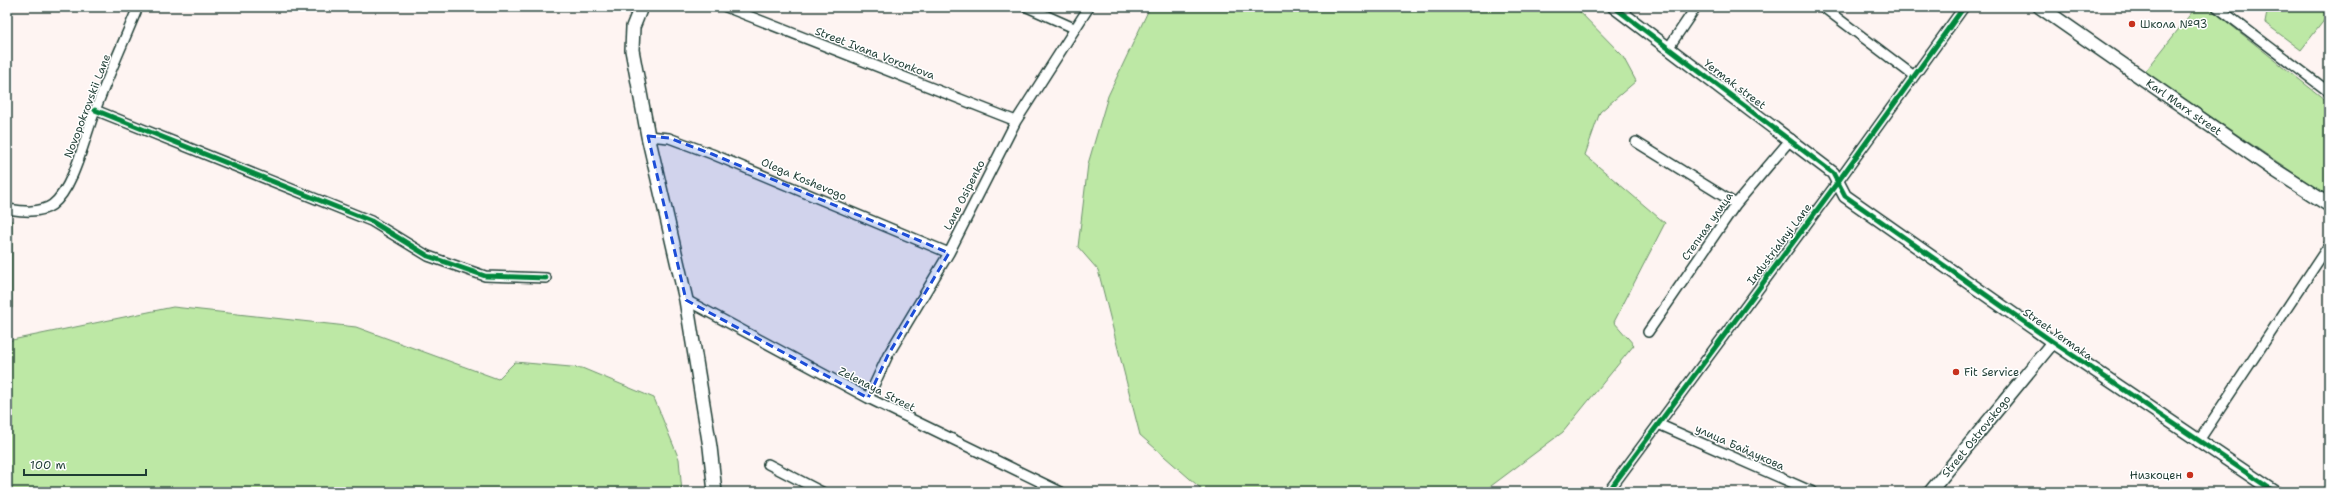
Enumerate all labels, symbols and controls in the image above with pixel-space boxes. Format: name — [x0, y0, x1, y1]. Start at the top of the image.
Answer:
place label: Школа №93 — [2140, 17, 2208, 32]
marker: Школа №93 — [2127, 19, 2137, 29]
street label: Street Ivana Voronkova — [813, 24, 937, 83]
street label: Novopokrovskii Lane — [61, 52, 114, 160]
street label: Yermak street — [1701, 56, 1769, 113]
street label: Karl Marx street — [2143, 76, 2225, 139]
street label: Olega Koshevogo — [759, 155, 849, 204]
street label: Lane Osipenko — [940, 157, 989, 233]
street label: Степная улица — [1678, 189, 1737, 263]
street label: Industrialnyi Lane — [1744, 200, 1815, 288]
street label: Street Yermaka — [2020, 305, 2096, 364]
street label: Zelenaya Street — [836, 364, 918, 415]
place label: Fit Service — [1964, 365, 2019, 380]
marker: Fit Service — [1951, 367, 1961, 377]
street label: Street Ostrovskogo — [1939, 392, 2014, 481]
street label: улица Байдукова — [1693, 421, 1787, 474]
scale bar — [24, 451, 146, 477]
text: 100 m — [30, 457, 66, 473]
place label: Низкоцен — [2130, 468, 2182, 483]
marker: Низкоцен — [2185, 470, 2195, 480]

